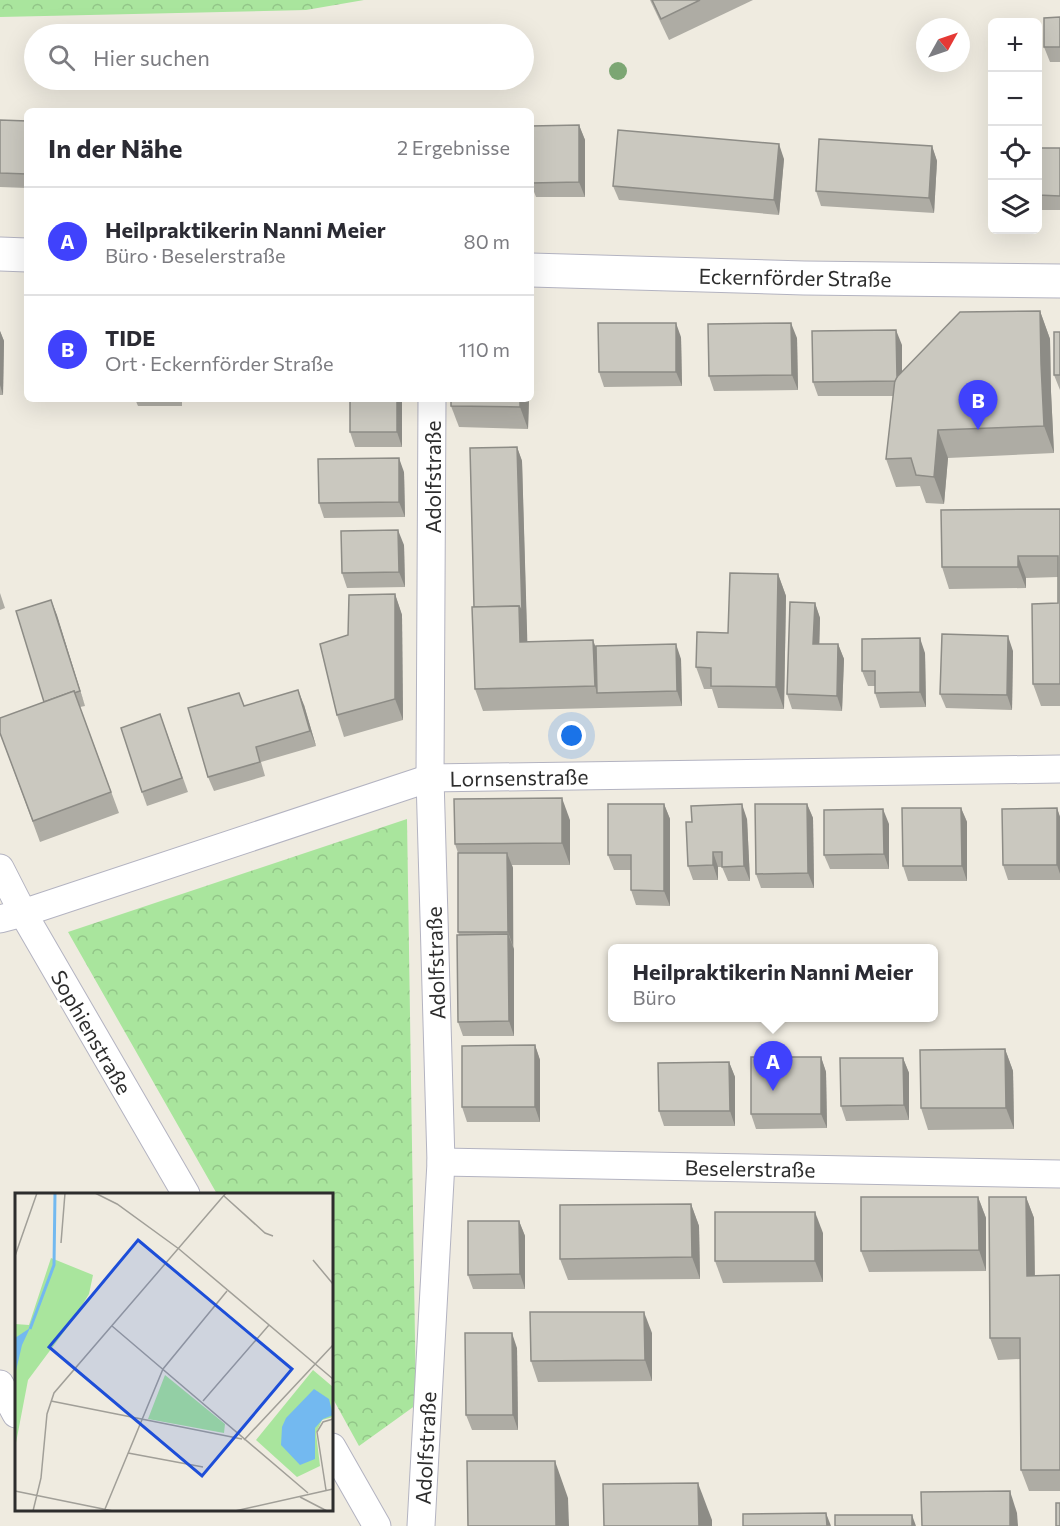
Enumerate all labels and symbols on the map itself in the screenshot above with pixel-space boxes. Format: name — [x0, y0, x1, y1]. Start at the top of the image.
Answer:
north arrow — [916, 18, 970, 72]
street label: Eckernförder Straße — [698, 263, 892, 291]
pin: B — [958, 380, 998, 430]
street label: Adolfstraße — [420, 420, 445, 534]
your location — [557, 721, 586, 750]
street label: Lornsenstraße — [449, 763, 589, 791]
street label: Adolfstraße — [421, 906, 449, 1020]
street label: Sophienstraße — [46, 966, 138, 1098]
pin: A — [754, 1042, 792, 1091]
street label: Beselerstraße — [684, 1154, 816, 1182]
inset map — [15, 1193, 333, 1511]
street label: Adolfstraße — [410, 1391, 440, 1505]

